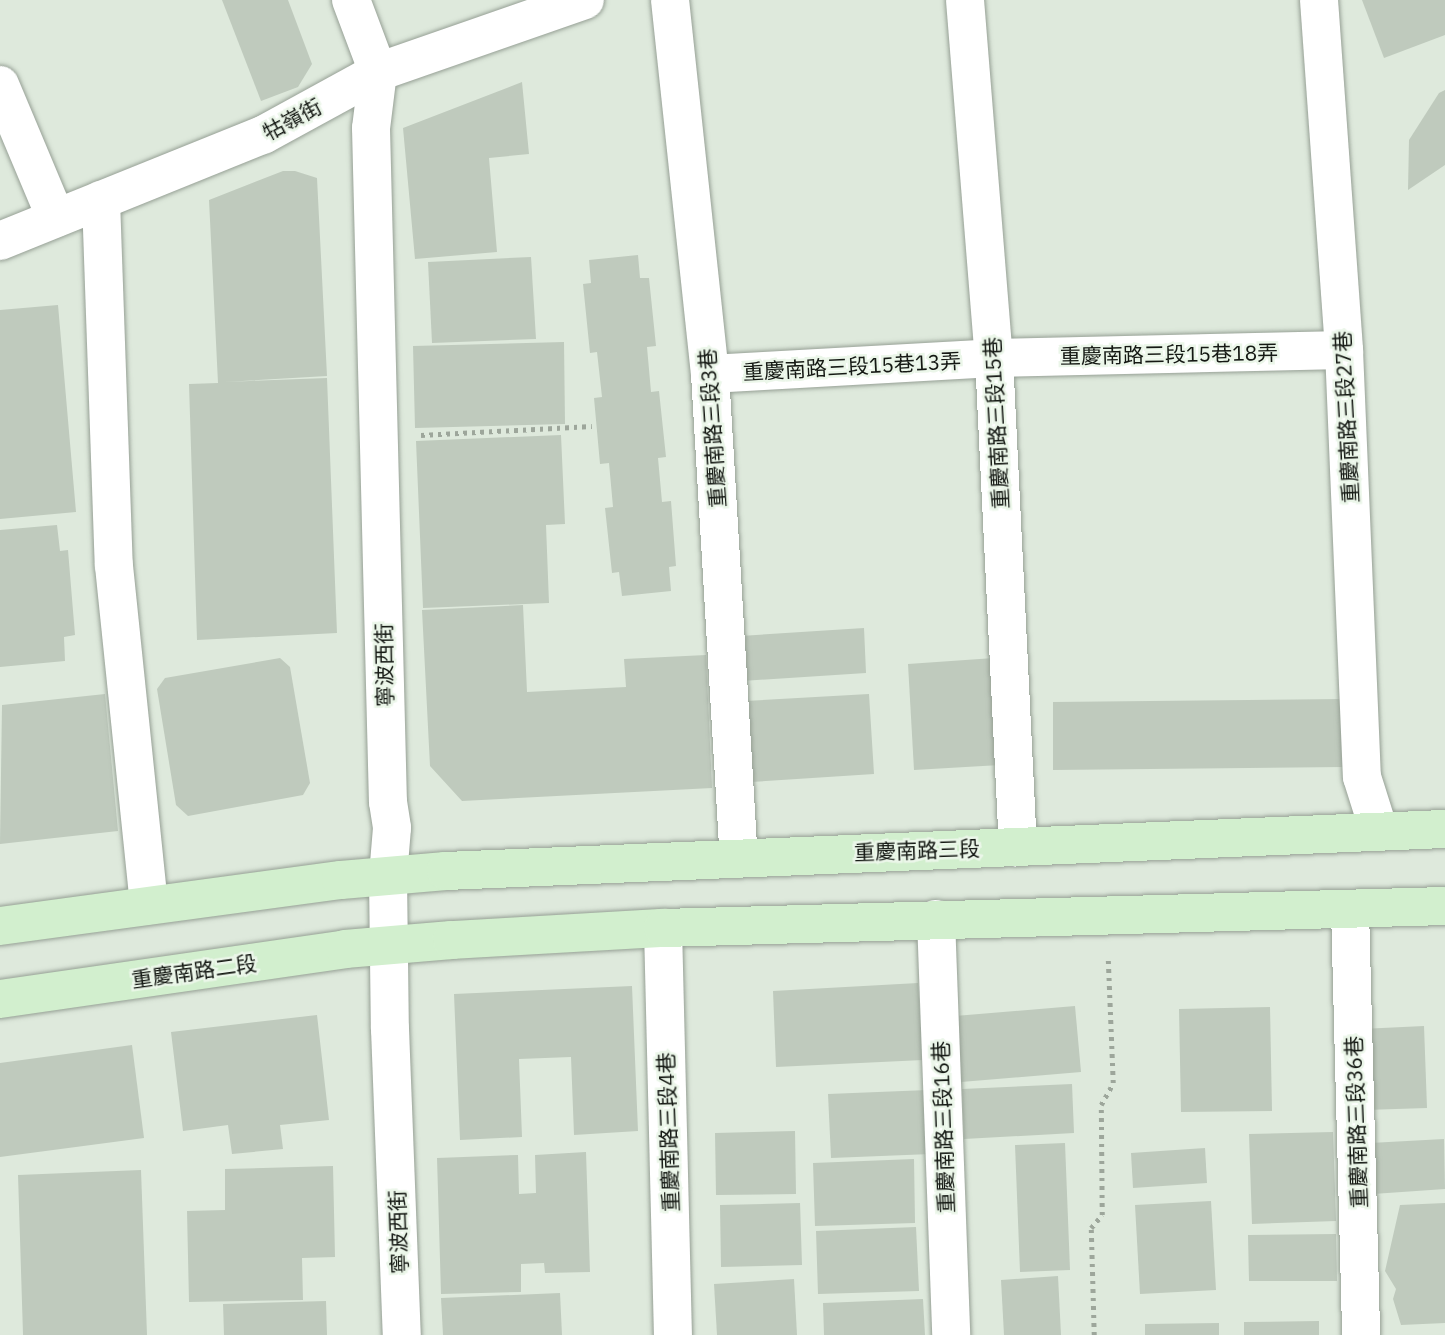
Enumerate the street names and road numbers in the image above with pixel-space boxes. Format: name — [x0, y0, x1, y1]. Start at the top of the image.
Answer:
street label: 牯嶺街 — [258, 93, 326, 145]
street label: 重慶南路三段27巷 — [1329, 330, 1363, 504]
street label: 重慶南路三段15巷 — [979, 336, 1013, 510]
street label: 重慶南路三段15巷18弄 — [1060, 339, 1278, 369]
street label: 重慶南路三段3巷 — [694, 348, 730, 508]
street label: 重慶南路三段15巷13弄 — [742, 348, 962, 384]
street label: 寧波西街 — [371, 623, 397, 707]
street label: 重慶南路三段 — [854, 835, 980, 865]
street label: 重慶南路二段 — [130, 950, 258, 992]
street label: 重慶南路三段36巷 — [1340, 1036, 1372, 1208]
street label: 重慶南路三段16巷 — [927, 1041, 959, 1213]
street label: 重慶南路三段4巷 — [653, 1052, 683, 1212]
street label: 寧波西街 — [384, 1190, 412, 1274]

